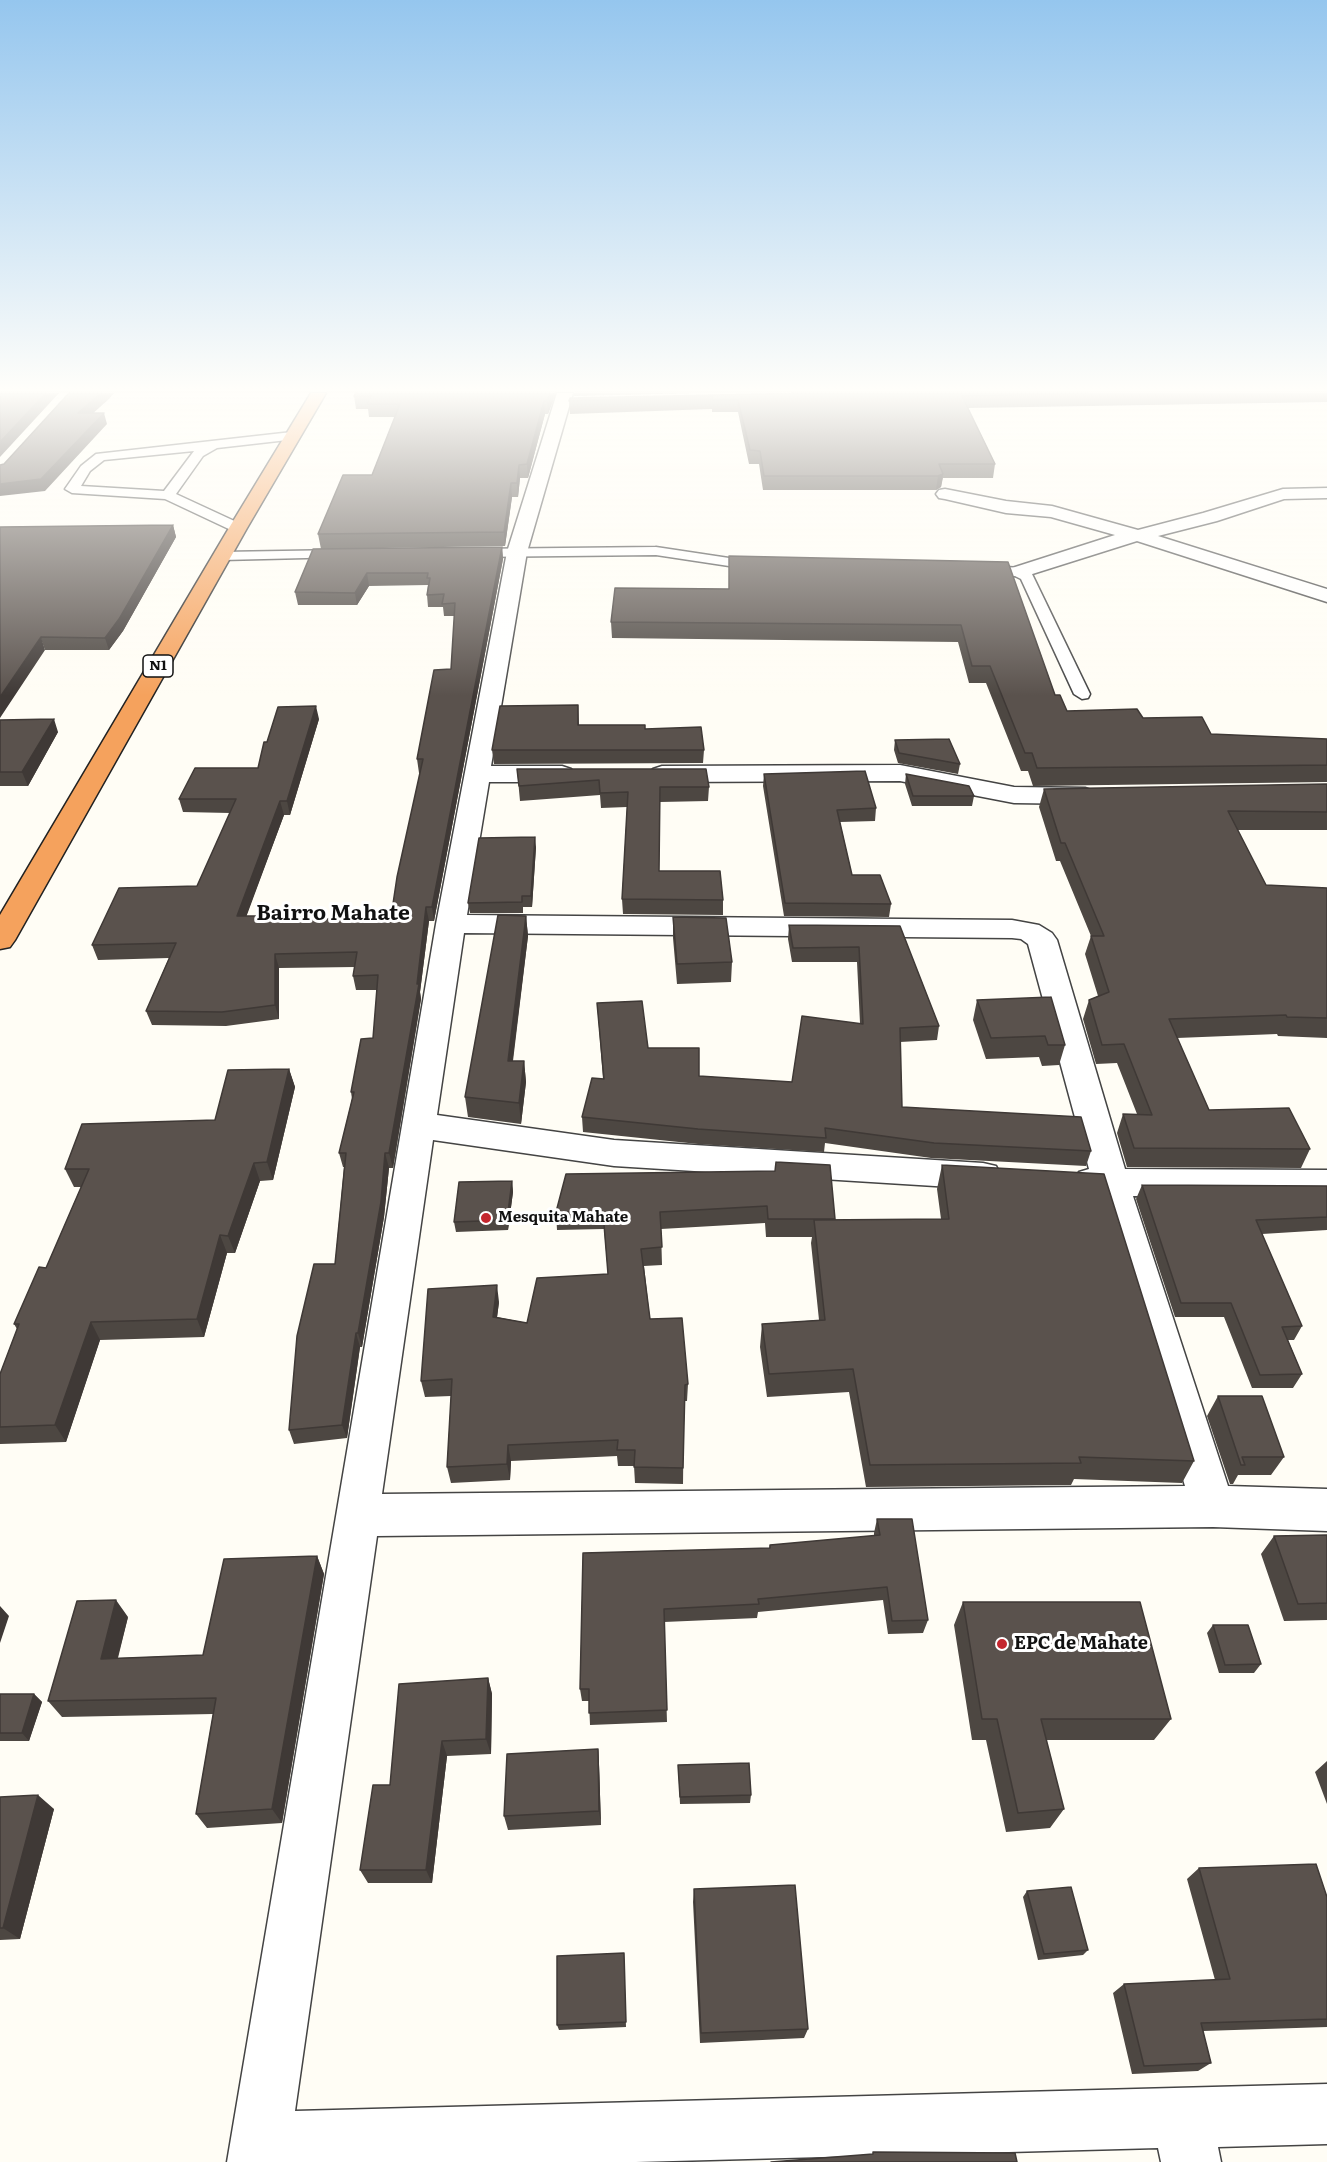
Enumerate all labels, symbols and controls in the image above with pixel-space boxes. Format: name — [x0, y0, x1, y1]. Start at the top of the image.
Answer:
road number: N1 — [143, 655, 173, 677]
district label: Bairro Mahate — [256, 901, 410, 927]
place label: Mesquita Mahate — [498, 1209, 628, 1227]
marker: Mesquita Mahate — [479, 1211, 493, 1225]
place label: EPC de Mahate — [1014, 1633, 1148, 1655]
marker: EPC de Mahate — [995, 1637, 1009, 1651]

